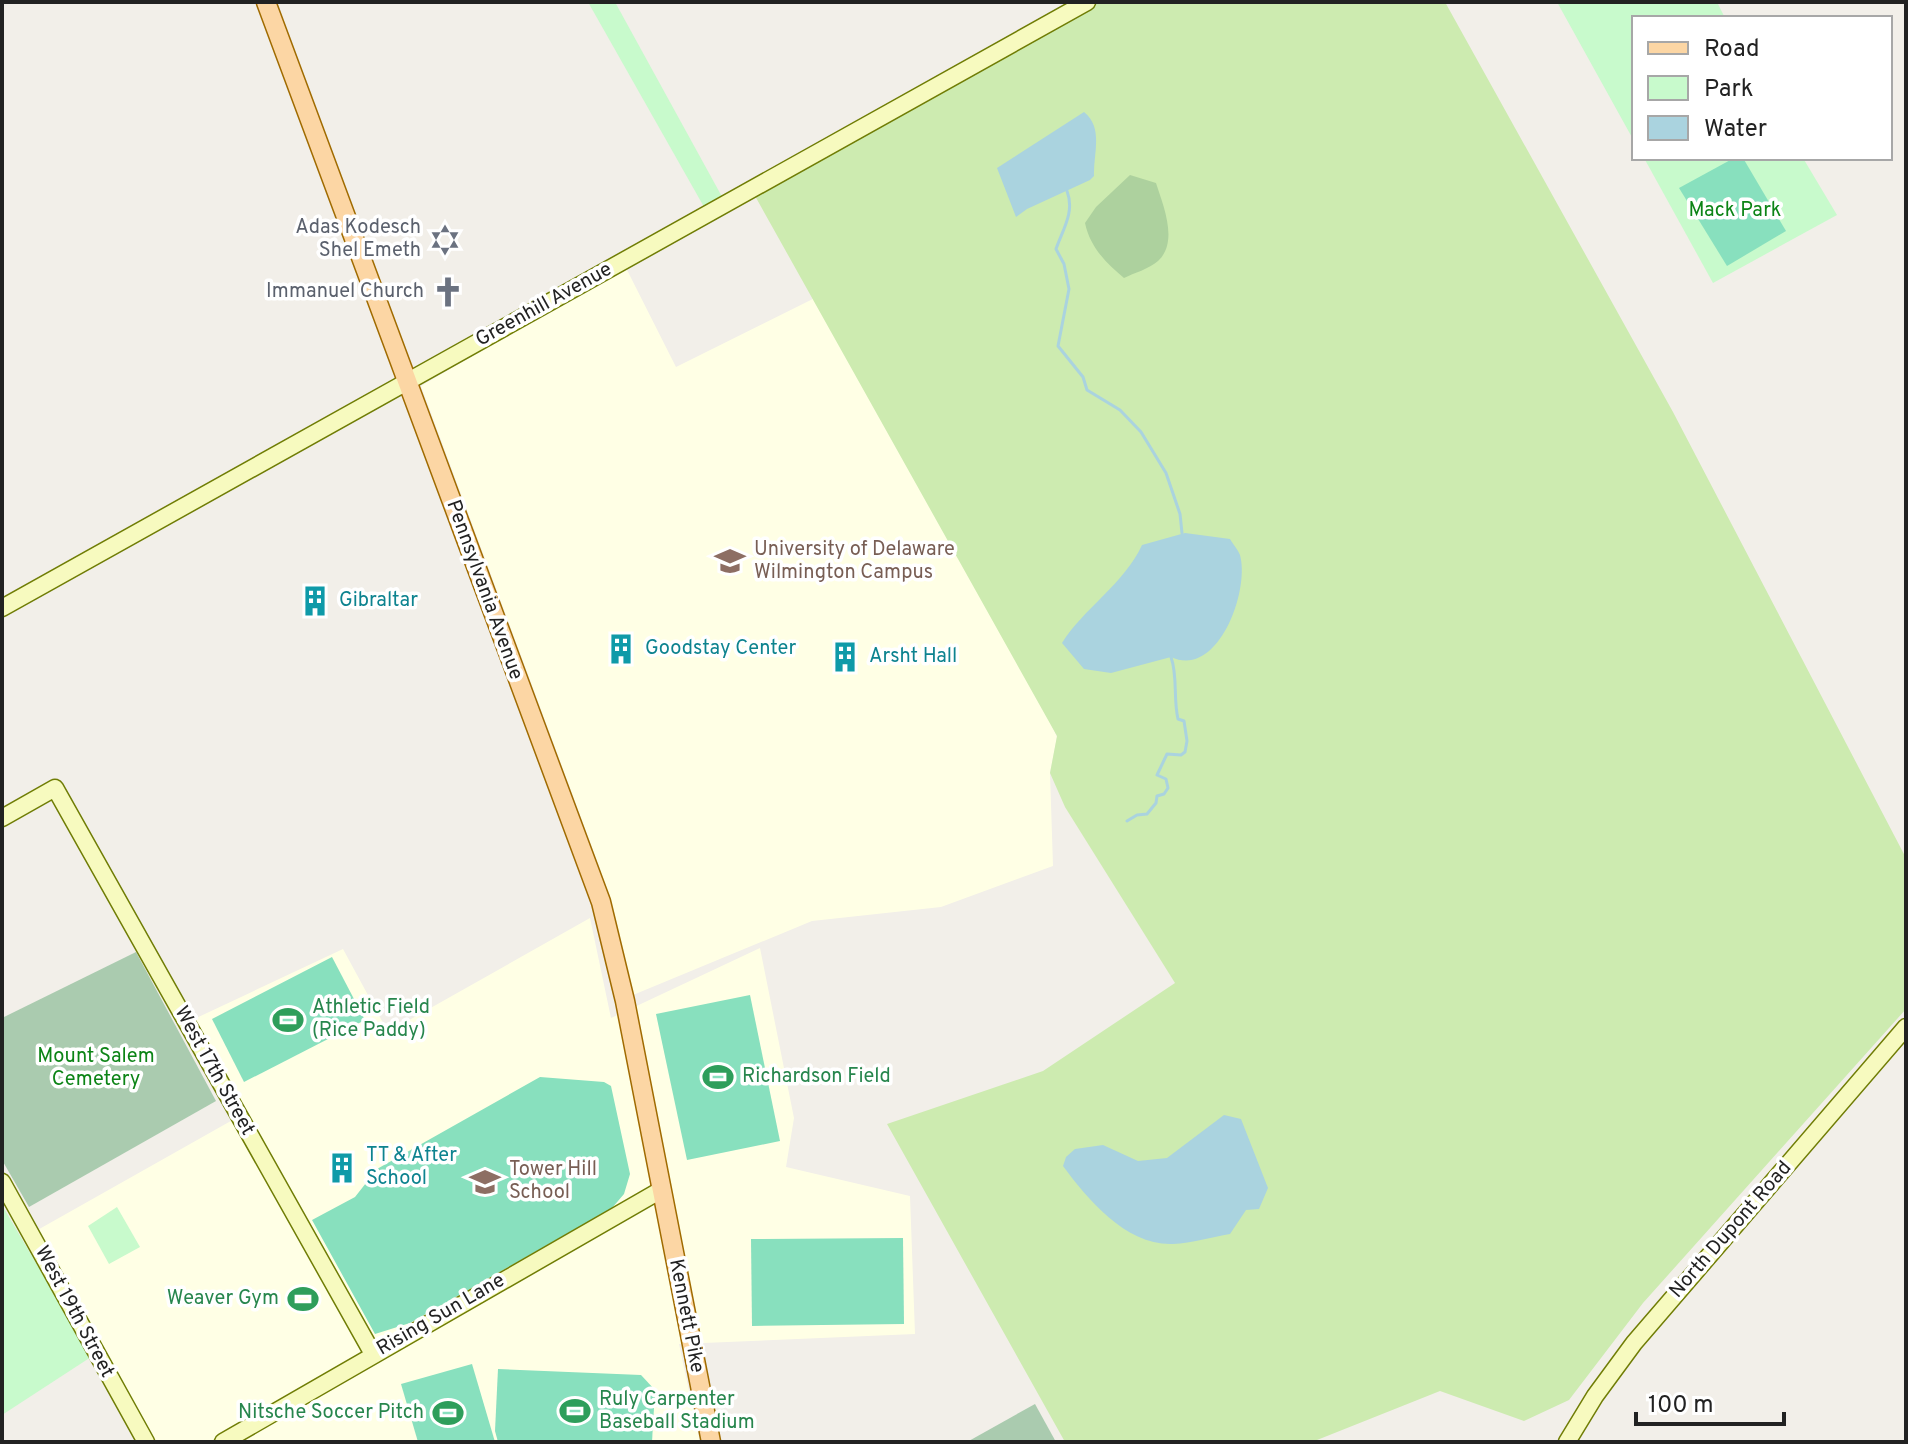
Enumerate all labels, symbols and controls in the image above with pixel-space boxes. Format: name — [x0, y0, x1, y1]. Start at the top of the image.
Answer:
legend — [1632, 16, 1892, 160]
text: Road — [1704, 35, 1760, 65]
text: Park — [1704, 75, 1754, 105]
text: Water — [1704, 115, 1767, 145]
park label: Mack Park — [1689, 198, 1781, 224]
place label: Adas Kodesch Shel Emeth — [295, 215, 421, 264]
synagogue icon: Adas Kodesch Shel Emeth — [428, 223, 462, 257]
street label: Greenhill Avenue — [471, 257, 617, 353]
church icon: Immanuel Church — [431, 275, 465, 309]
place label: Immanuel Church — [266, 279, 424, 305]
street label: Pennsylvania Avenue — [439, 497, 529, 683]
place label: University of Delaware Wilmington Campus — [754, 537, 955, 586]
school or university icon: University of Delaware Wilmington Campus — [713, 544, 747, 578]
building icon: Gibraltar — [298, 584, 332, 618]
place label: Gibraltar — [339, 588, 418, 614]
building icon: Goodstay Center — [604, 632, 638, 666]
place label: Goodstay Center — [645, 636, 797, 662]
building icon: Arsht Hall — [828, 640, 862, 674]
place label: Arsht Hall — [869, 644, 957, 670]
place label: Athletic Field (Rice Paddy) — [312, 995, 430, 1044]
street label: West 17th Street — [168, 1002, 260, 1140]
sports icon: Athletic Field (Rice Paddy) — [271, 1003, 305, 1037]
park label: Mount Salem Cemetery — [37, 1044, 155, 1093]
sports icon: Richardson Field — [701, 1060, 735, 1094]
place label: Richardson Field — [742, 1064, 891, 1090]
place label: TT & After School — [366, 1143, 457, 1192]
building icon: TT & After School — [325, 1151, 359, 1185]
street label: North Dupont Road — [1664, 1156, 1798, 1304]
place label: Tower Hill School — [509, 1157, 597, 1206]
school or university icon: Tower Hill School — [468, 1165, 502, 1199]
street label: West 19th Street — [28, 1241, 120, 1383]
street label: Kennett Pike — [662, 1257, 710, 1375]
street label: Rising Sun Lane — [372, 1268, 510, 1362]
sports icon: Weaver Gym — [286, 1282, 320, 1316]
place label: Weaver Gym — [167, 1286, 279, 1312]
scale bar — [1636, 1376, 1784, 1426]
place label: Ruly Carpenter Baseball Stadium — [599, 1387, 755, 1436]
text: 100 m — [1648, 1391, 1714, 1421]
sports icon: Ruly Carpenter Baseball Stadium — [558, 1394, 592, 1428]
sports icon: Nitsche Soccer Pitch — [431, 1396, 465, 1430]
place label: Nitsche Soccer Pitch — [238, 1400, 424, 1426]

